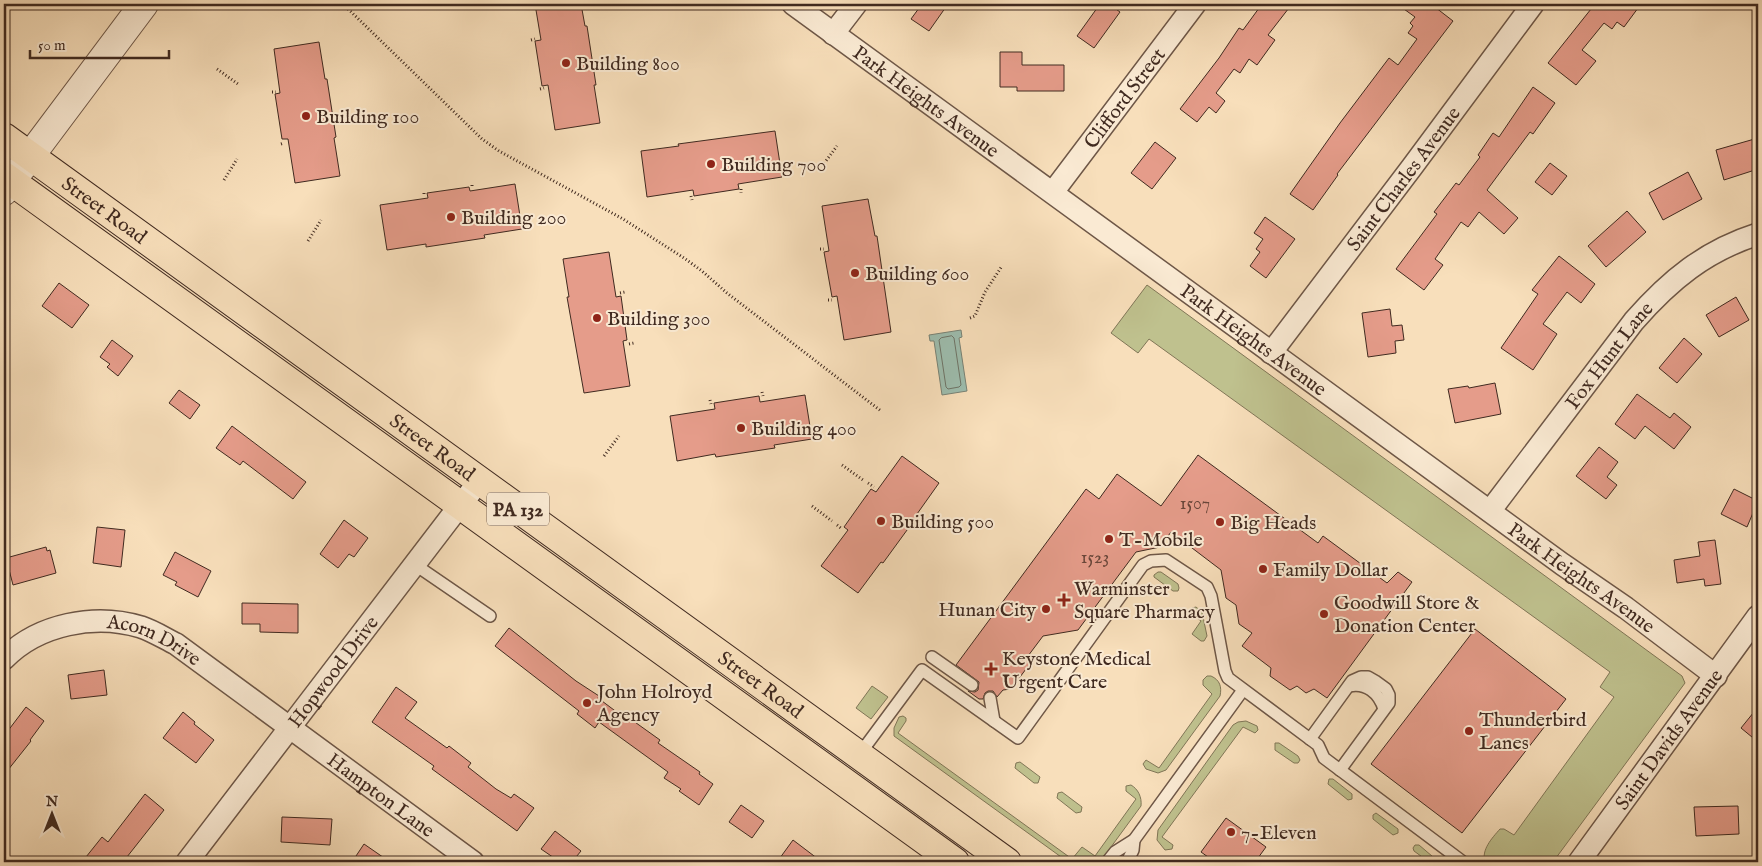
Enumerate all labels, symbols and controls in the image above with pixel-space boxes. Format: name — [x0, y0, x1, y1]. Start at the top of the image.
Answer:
scale bar — [30, 28, 169, 60]
text: 50 m — [38, 36, 66, 55]
street label: Park Heights Avenue — [847, 41, 1004, 164]
street label: Clifford Street — [1079, 43, 1172, 154]
place label: Building 800 — [576, 52, 680, 77]
marker: Building 800 — [560, 57, 572, 69]
street label: Saint Charles Avenue — [1342, 102, 1467, 256]
place label: Building 100 — [316, 105, 419, 130]
marker: Building 100 — [300, 110, 312, 122]
place label: Building 700 — [721, 153, 826, 178]
marker: Building 700 — [705, 158, 717, 170]
street label: Street Road — [56, 172, 151, 250]
place label: Building 200 — [461, 206, 566, 231]
marker: Building 200 — [445, 211, 457, 223]
place label: Building 600 — [865, 262, 969, 287]
marker: Building 600 — [849, 267, 861, 279]
street label: Park Heights Avenue — [1175, 279, 1331, 402]
street label: Fox Hunt Lane — [1561, 297, 1659, 415]
place label: Building 300 — [607, 307, 710, 332]
marker: Building 300 — [591, 312, 603, 324]
street label: Street Road — [384, 409, 480, 488]
place label: Building 400 — [751, 417, 857, 442]
marker: Building 400 — [735, 422, 747, 434]
road number: PA 132 — [487, 492, 549, 526]
house number: 1507 — [1180, 493, 1210, 516]
place label: Building 500 — [891, 510, 994, 535]
place label: Big Heads — [1230, 511, 1316, 536]
marker: Building 500 — [875, 515, 887, 527]
marker: Big Heads — [1214, 516, 1226, 528]
street label: Park Heights Avenue — [1502, 518, 1659, 639]
place label: T-Mobile — [1119, 528, 1203, 553]
marker: T-Mobile — [1103, 533, 1115, 545]
house number: 1523 — [1081, 547, 1109, 570]
place label: Family Dollar — [1273, 558, 1389, 583]
marker: Family Dollar — [1257, 563, 1269, 575]
place label: Warminster Square Pharmacy — [1074, 577, 1215, 625]
place label: Goodwill Store & Donation Center — [1334, 591, 1479, 639]
marker: Warminster Square Pharmacy — [1058, 594, 1070, 606]
place label: Hunan City — [938, 598, 1036, 623]
marker: Hunan City — [1040, 603, 1052, 615]
marker: Goodwill Store & Donation Center — [1318, 608, 1330, 620]
street label: Acorn Drive — [105, 610, 206, 672]
street label: Hopwood Drive — [283, 611, 385, 733]
street label: Street Road — [712, 646, 808, 725]
place label: Keystone Medical Urgent Care — [1002, 647, 1151, 695]
marker: Keystone Medical Urgent Care — [984, 662, 998, 676]
street label: Saint Davids Avenue — [1610, 665, 1729, 815]
place label: John Holroyd Agency — [595, 680, 712, 728]
marker: John Holroyd Agency — [581, 697, 593, 709]
place label: Thunderbird Lanes — [1479, 708, 1587, 756]
marker: Thunderbird Lanes — [1463, 725, 1475, 737]
street label: Hampton Lane — [322, 748, 439, 844]
north arrow — [28, 788, 78, 838]
text: N — [45, 793, 58, 811]
place label: 7-Eleven — [1241, 821, 1317, 846]
marker: 7-Eleven — [1225, 826, 1237, 838]

